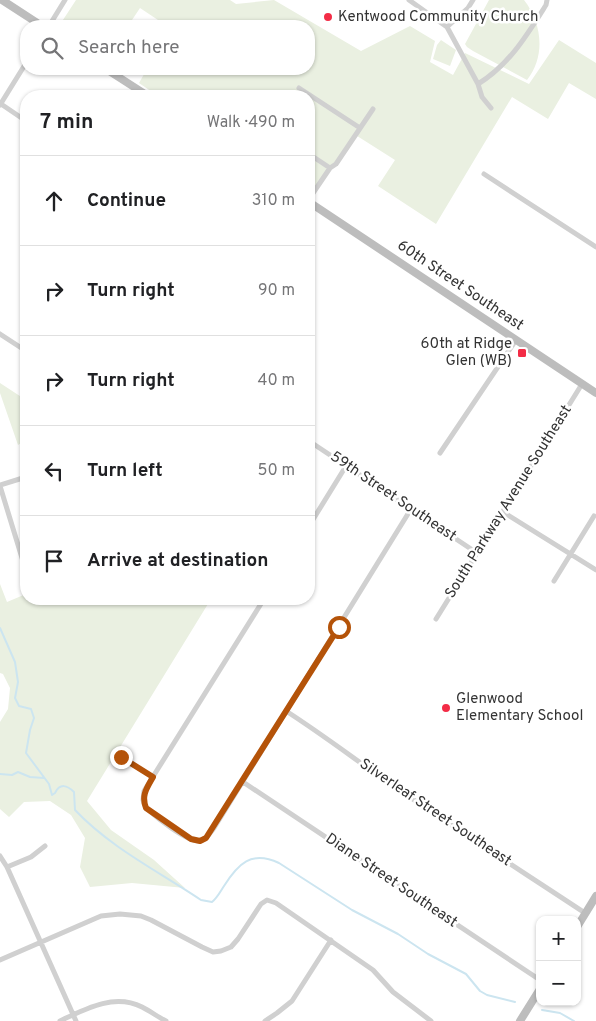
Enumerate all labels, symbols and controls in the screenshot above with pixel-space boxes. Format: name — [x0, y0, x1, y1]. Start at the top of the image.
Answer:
place label: Kentwood Community Church — [338, 8, 539, 27]
marker: Kentwood Community Church — [322, 11, 334, 23]
search box — [20, 20, 315, 75]
icon: search — [38, 34, 66, 62]
text: Search here — [78, 36, 180, 60]
text: 7 min — [40, 109, 93, 136]
text: Walk · 490 m — [207, 113, 295, 133]
icon: ahead — [40, 187, 68, 215]
text: Continue — [87, 189, 166, 213]
text: 310 m — [252, 191, 295, 211]
street label: 60th Street Southeast — [393, 237, 527, 335]
icon: right — [40, 277, 68, 305]
text: Turn right — [87, 279, 175, 303]
text: 90 m — [258, 281, 295, 301]
place label: 60th at Ridge Glen (WB) — [421, 335, 512, 371]
marker: 60th at Ridge Glen (WB) — [516, 347, 528, 359]
icon: right — [40, 367, 68, 395]
text: Turn right — [87, 369, 175, 393]
text: 40 m — [257, 371, 295, 391]
street label: South Parkway Avenue Southeast — [441, 402, 577, 602]
street label: 59th Street Southeast — [326, 448, 460, 546]
icon: left — [40, 457, 68, 485]
text: Turn left — [87, 459, 163, 483]
text: 50 m — [258, 461, 295, 481]
icon: arrive — [40, 547, 68, 575]
text: Arrive at destination — [87, 549, 268, 573]
route start — [328, 616, 351, 639]
place label: Glenwood Elementary School — [456, 690, 583, 726]
marker: Glenwood Elementary School — [440, 702, 452, 714]
route end — [110, 746, 133, 769]
street label: Silverleaf Street Southeast — [355, 755, 515, 871]
street label: Diane Street Southeast — [321, 830, 461, 932]
map controls — [536, 916, 581, 1006]
button: + — [536, 916, 581, 961]
button: − — [536, 961, 581, 1006]

